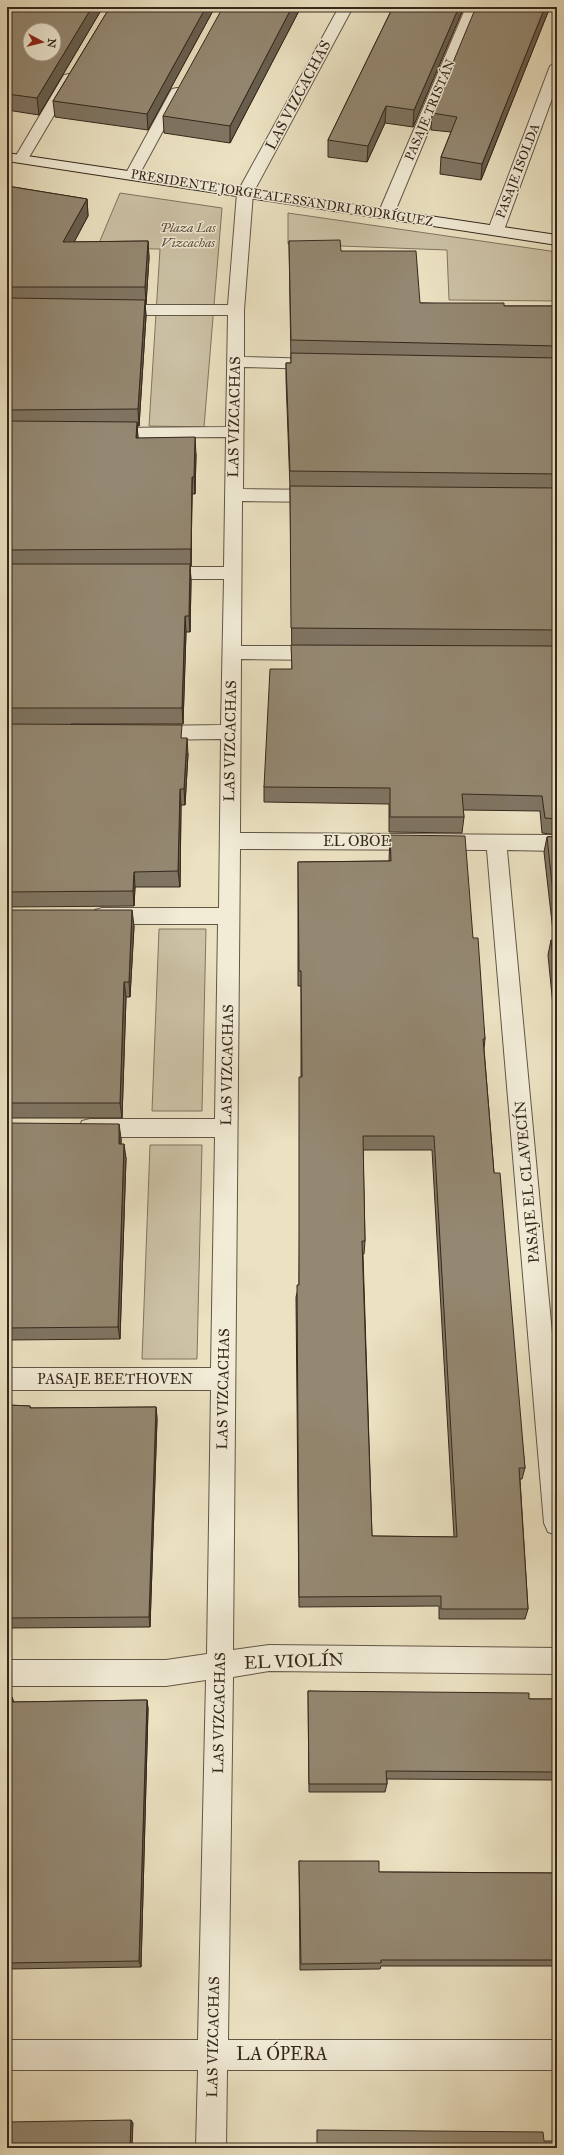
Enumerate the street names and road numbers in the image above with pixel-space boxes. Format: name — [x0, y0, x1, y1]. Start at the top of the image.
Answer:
street label: LAS VIZCACHAS — [262, 37, 334, 153]
street label: PASAJE TRISTÁN — [401, 57, 459, 163]
street label: PASAJE ISOLDA — [493, 121, 544, 221]
street label: PRESIDENTE JORGE ALESSANDRI RODRÍGUEZ — [130, 165, 435, 230]
street label: LAS VIZCACHAS — [224, 356, 244, 478]
street label: LAS VIZCACHAS — [220, 680, 240, 802]
street label: EL OBOE — [323, 832, 391, 850]
street label: LAS VIZCACHAS — [217, 1004, 237, 1126]
street label: PASAJE EL CLAVECÍN — [510, 1100, 544, 1264]
street label: LAS VIZCACHAS — [213, 1328, 233, 1450]
street label: PASAJE BEETHOVEN — [37, 1370, 193, 1389]
street label: EL VIOLÍN — [244, 1646, 344, 1674]
street label: LAS VIZCACHAS — [209, 1652, 229, 1774]
street label: LAS VIZCACHAS — [203, 1976, 223, 2098]
street label: LA ÓPERA — [236, 2041, 328, 2065]

